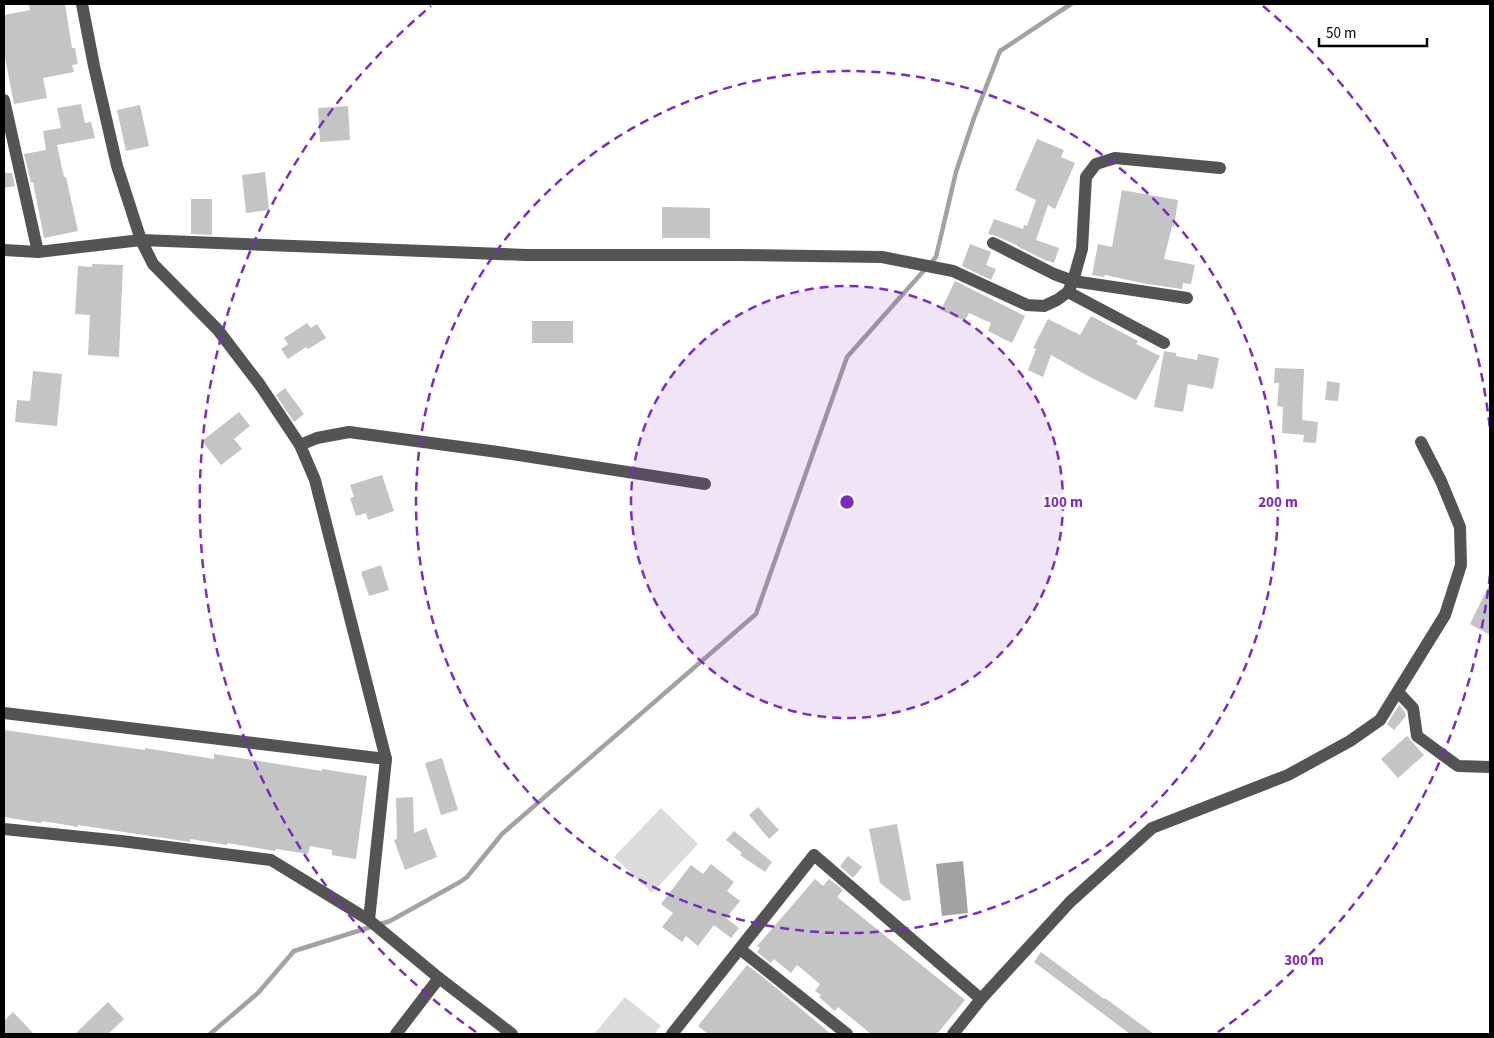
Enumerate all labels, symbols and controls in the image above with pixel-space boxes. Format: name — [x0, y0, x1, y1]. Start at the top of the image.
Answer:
scale bar — [1319, 15, 1426, 47]
text: 50 m — [1326, 23, 1356, 44]
text: 100 m — [1043, 492, 1083, 513]
text: 200 m — [1258, 492, 1298, 513]
centre of rings — [838, 493, 856, 511]
text: 300 m — [1284, 950, 1324, 971]

